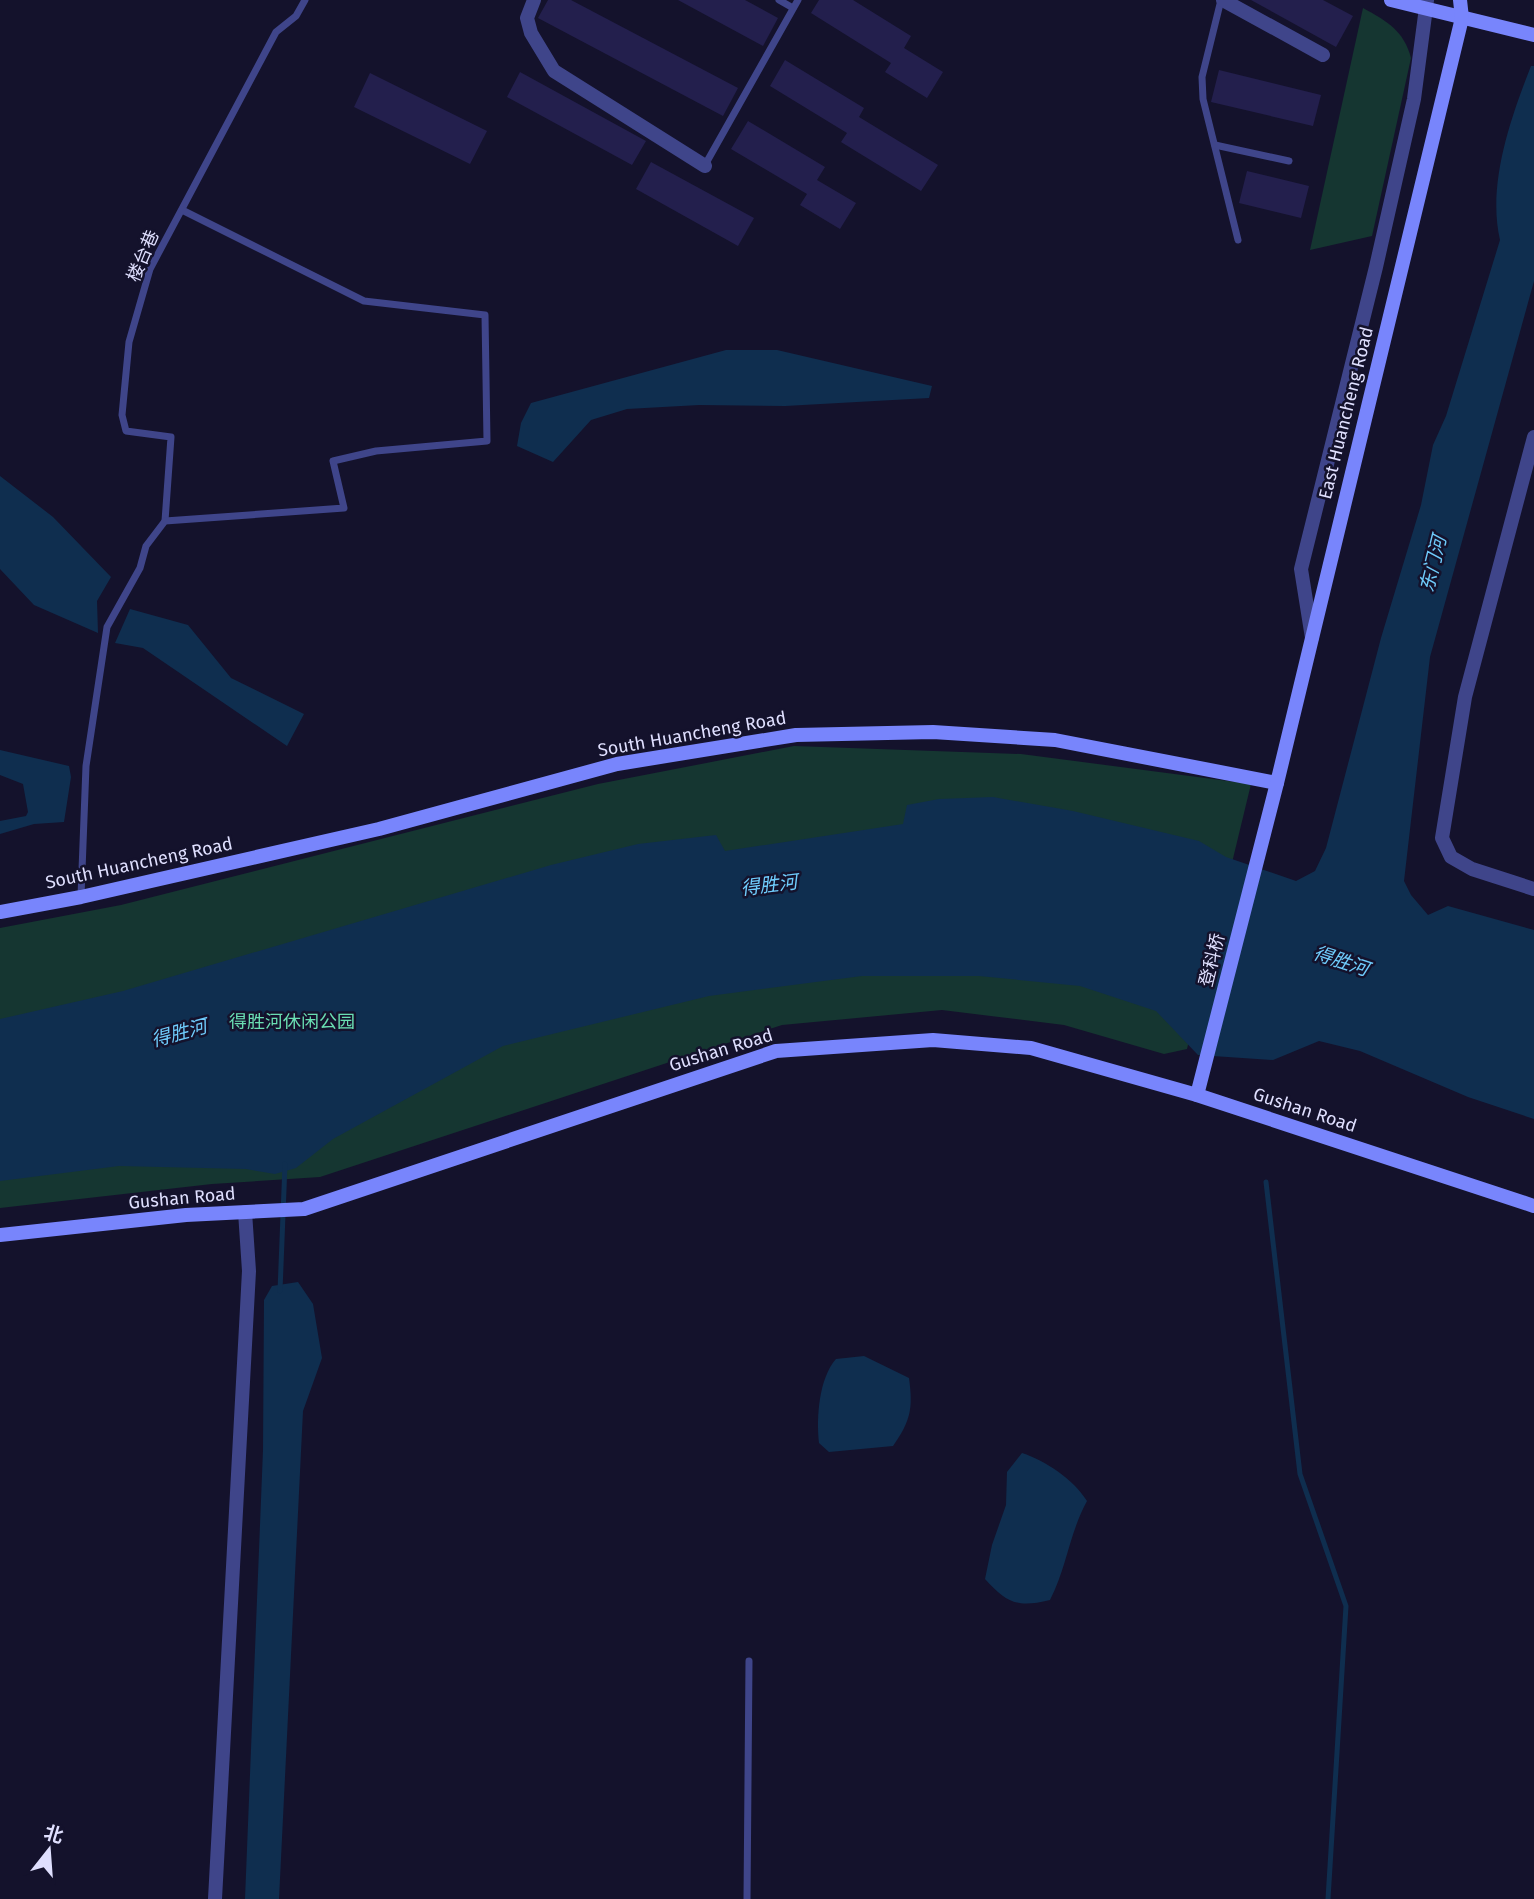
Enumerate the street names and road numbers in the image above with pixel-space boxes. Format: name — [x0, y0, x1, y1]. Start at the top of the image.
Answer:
street label: 楼台巷 — [122, 227, 164, 285]
street label: East Huancheng Road — [1314, 325, 1378, 501]
street label: South Huancheng Road — [596, 707, 788, 761]
street label: South Huancheng Road — [43, 832, 235, 894]
street label: 登科桥 — [1195, 931, 1229, 989]
street label: Gushan Road — [666, 1024, 776, 1076]
street label: Gushan Road — [1251, 1083, 1359, 1137]
street label: Gushan Road — [128, 1182, 236, 1214]

